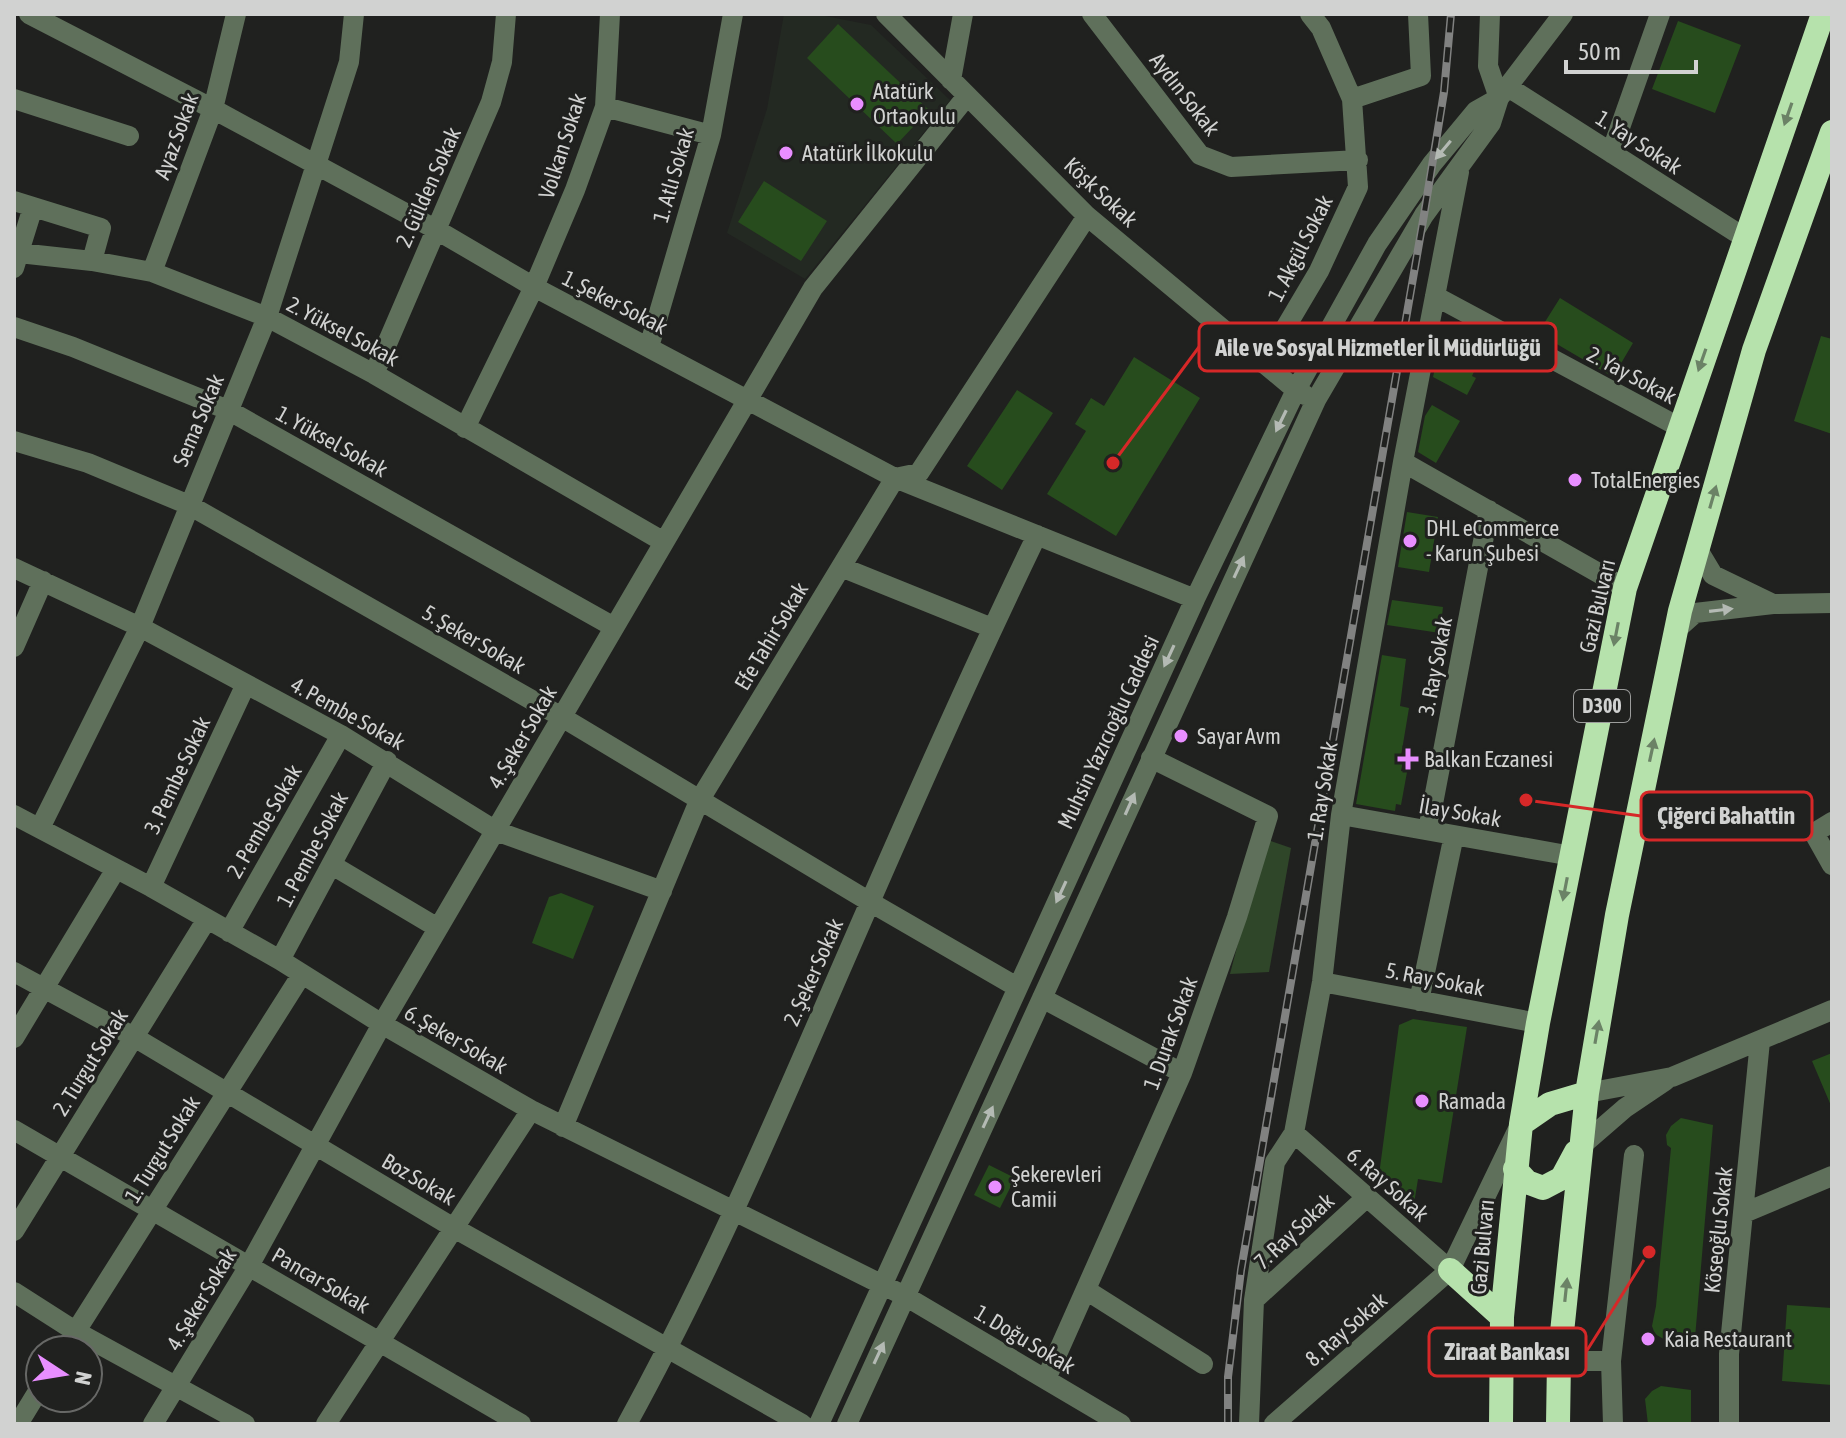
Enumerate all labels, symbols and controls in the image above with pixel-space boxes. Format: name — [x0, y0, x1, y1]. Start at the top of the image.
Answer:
scale bar — [1566, 24, 1696, 74]
text: 50 m — [1578, 38, 1621, 65]
street label: Aydın Sokak — [1145, 47, 1226, 141]
place label: Atatürk Ortaokulu — [873, 78, 956, 129]
street label: Ayaz Sokak — [148, 89, 204, 183]
street label: Volkan Sokak — [533, 90, 591, 202]
marker: Atatürk Ortaokulu — [848, 95, 866, 113]
one-way arrow — [1782, 102, 1794, 126]
street label: 1. Yay Sokak — [1591, 105, 1687, 180]
street label: 2. Gülden Sokak — [390, 123, 466, 251]
street label: 1. Atlı Sokak — [647, 124, 699, 225]
place label: Atatürk İlkokulu — [802, 140, 933, 166]
one-way arrow — [1435, 140, 1452, 160]
marker: Atatürk İlkokulu — [777, 144, 795, 162]
street label: Köşk Sokak — [1059, 152, 1143, 233]
street label: 1. Akgül Sokak — [1262, 190, 1338, 306]
street label: 1. Şeker Sokak — [558, 264, 672, 340]
street label: 2. Yüksel Sokak — [283, 291, 404, 372]
callout: Aile ve Sosyal Hizmetler İl Müdürlüğü — [1199, 323, 1556, 371]
text: Aile ve Sosyal Hizmetler İl Müdürlüğü — [1214, 334, 1541, 361]
street label: 2. Yay Sokak — [1583, 341, 1681, 409]
one-way arrow — [1696, 348, 1708, 372]
street label: Sema Sokak — [167, 370, 229, 470]
street label: 1. Yüksel Sokak — [272, 400, 392, 482]
one-way arrow — [1274, 409, 1288, 433]
place label: TotalEnergies — [1591, 467, 1700, 493]
marker: TotalEnergies — [1566, 471, 1584, 489]
one-way arrow — [1707, 485, 1720, 509]
place label: DHL eCommerce - Karun Şubesi — [1426, 515, 1559, 566]
marker: DHL eCommerce - Karun Şubesi — [1401, 532, 1419, 550]
one-way arrow — [1232, 556, 1246, 579]
street label: Gazi Bulvarı — [1574, 557, 1620, 655]
street label: Efe Tahir Sokak — [729, 577, 814, 695]
street label: 5. Şeker Sokak — [418, 599, 530, 679]
one-way arrow — [1709, 603, 1734, 616]
street label: 3. Ray Sokak — [1413, 614, 1457, 717]
one-way arrow — [1609, 622, 1622, 647]
street label: Muhsin Yazıcıoğlu Caddesi — [1052, 631, 1164, 833]
one-way arrow — [1162, 644, 1176, 667]
street label: 4. Pembe Sokak — [286, 671, 410, 755]
street label: 4. Şeker Sokak — [482, 681, 562, 793]
road number: D300 — [1574, 690, 1630, 722]
street label: 3. Pembe Sokak — [139, 712, 216, 838]
place label: Sayar Avm — [1197, 723, 1281, 749]
marker: Sayar Avm — [1172, 727, 1190, 745]
one-way arrow — [1646, 737, 1659, 762]
street label: 1. Ray Sokak — [1301, 739, 1343, 842]
place label: Balkan Eczanesi — [1424, 746, 1553, 772]
marker: Balkan Eczanesi — [1399, 750, 1417, 768]
street label: 2. Pembe Sokak — [221, 760, 307, 882]
street label: 1. Pembe Sokak — [271, 787, 353, 911]
one-way arrow — [1123, 792, 1137, 815]
street label: İlay Sokak — [1417, 792, 1503, 832]
callout: Çiğerci Bahattin — [1641, 792, 1812, 840]
text: Çiğerci Bahattin — [1657, 802, 1795, 829]
one-way arrow — [1558, 877, 1571, 902]
one-way arrow — [1054, 880, 1067, 904]
street label: 2. Şeker Sokak — [778, 914, 848, 1030]
street label: 5. Ray Sokak — [1384, 957, 1487, 1001]
street label: 1. Durak Sokak — [1138, 973, 1203, 1093]
street label: 6. Şeker Sokak — [400, 999, 512, 1079]
street label: 2. Turgut Sokak — [47, 1004, 133, 1120]
one-way arrow — [1591, 1020, 1604, 1045]
place label: Ramada — [1438, 1088, 1506, 1114]
street label: 1. Turgut Sokak — [119, 1091, 205, 1207]
marker: Ramada — [1413, 1092, 1431, 1110]
one-way arrow — [981, 1105, 994, 1128]
street label: 6. Ray Sokak — [1342, 1141, 1434, 1227]
street label: Boz Sokak — [378, 1148, 461, 1211]
place label: Şekerevleri Camii — [1011, 1161, 1102, 1212]
street label: Köseoğlu Sokak — [1698, 1165, 1738, 1294]
marker: Şekerevleri Camii — [986, 1178, 1004, 1196]
street label: 7. Ray Sokak — [1249, 1187, 1340, 1275]
street label: Gazi Bulvarı — [1465, 1198, 1499, 1296]
street label: Pancar Sokak — [268, 1242, 375, 1318]
street label: 4. Şeker Sokak — [160, 1243, 242, 1355]
one-way arrow — [1559, 1277, 1572, 1302]
street label: 8. Ray Sokak — [1300, 1286, 1392, 1372]
street label: 1. Doğu Sokak — [970, 1299, 1080, 1379]
place label: Kaia Restaurant — [1664, 1326, 1792, 1352]
callout: Ziraat Bankası — [1429, 1328, 1586, 1376]
marker: Kaia Restaurant — [1639, 1330, 1657, 1348]
north arrow — [24, 1334, 104, 1414]
text: Ziraat Bankası — [1444, 1338, 1570, 1365]
one-way arrow — [873, 1341, 886, 1365]
text: N — [69, 1369, 98, 1387]

